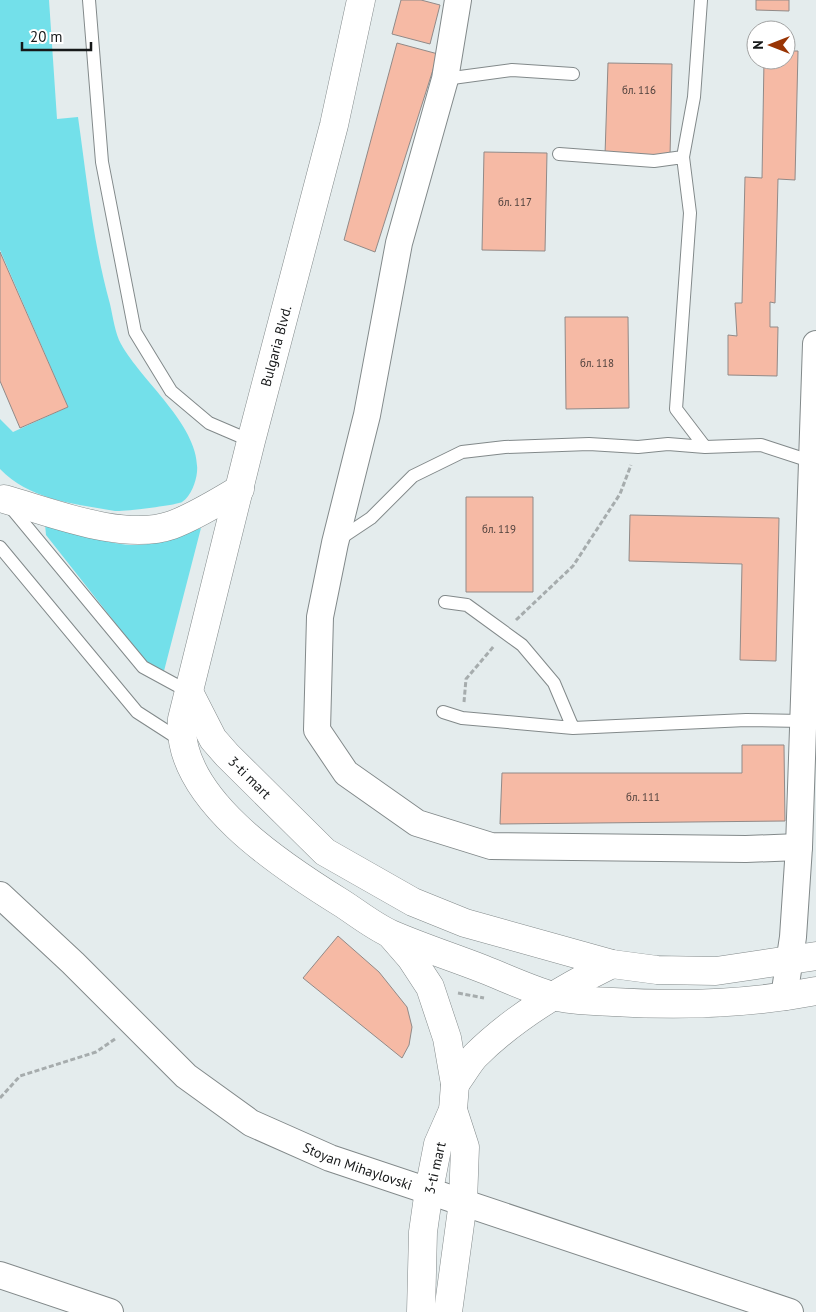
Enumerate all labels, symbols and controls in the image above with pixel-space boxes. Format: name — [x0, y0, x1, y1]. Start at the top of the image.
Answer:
scale bar — [22, 20, 91, 52]
north arrow — [746, 20, 796, 70]
text: 20 m — [30, 27, 63, 46]
text: N — [749, 40, 767, 50]
house number: бл. 116 — [622, 83, 656, 97]
house number: бл. 117 — [498, 195, 532, 209]
street label: Bulgaria Blvd. — [257, 304, 295, 388]
house number: бл. 118 — [580, 356, 614, 370]
house number: бл. 119 — [482, 522, 516, 536]
street label: 3-ti mart — [224, 752, 275, 803]
house number: бл. 111 — [626, 790, 660, 804]
street label: Stoyan Mihaylovski — [300, 1138, 415, 1194]
street label: 3-ti mart — [420, 1140, 450, 1196]

